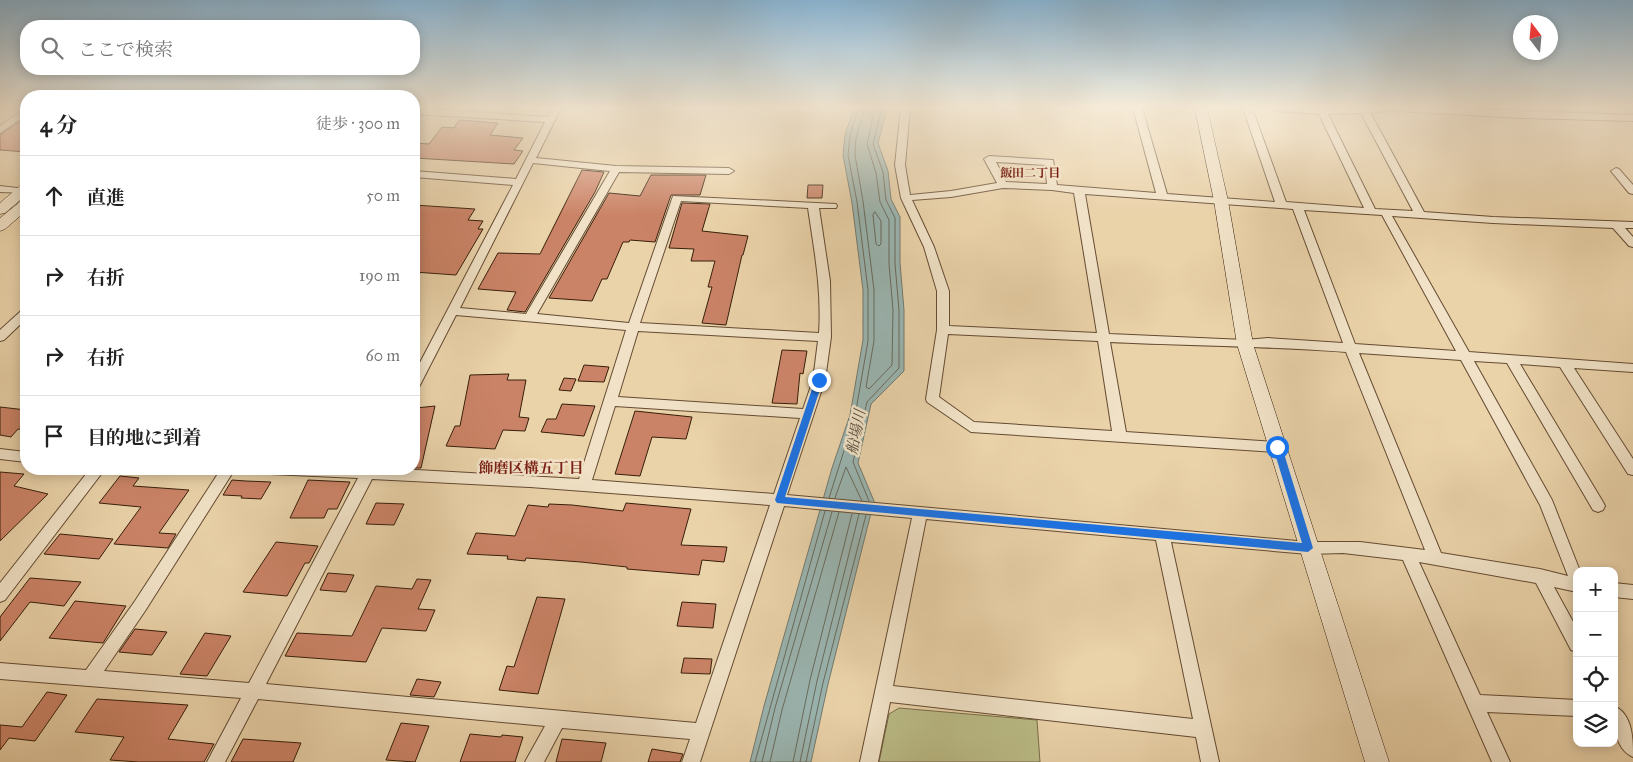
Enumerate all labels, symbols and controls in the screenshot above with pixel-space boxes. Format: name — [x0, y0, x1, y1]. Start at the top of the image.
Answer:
north arrow — [1513, 15, 1558, 60]
search box — [20, 20, 420, 75]
icon: search — [38, 34, 66, 62]
text: ここで検索 — [78, 38, 173, 61]
text: 4 分 — [40, 112, 77, 138]
text: 徒歩 · 300 m — [316, 114, 400, 133]
district label: 飯田二丁目 — [1000, 166, 1060, 180]
icon: ahead — [40, 182, 68, 210]
text: 直進 — [87, 186, 125, 209]
text: 50 m — [366, 186, 400, 205]
icon: right — [40, 262, 68, 290]
text: 右折 — [87, 266, 125, 289]
text: 190 m — [359, 266, 400, 285]
icon: right — [40, 342, 68, 370]
text: 右折 — [87, 346, 125, 369]
text: 60 m — [366, 346, 400, 365]
route end — [808, 369, 831, 392]
water label: 船場川 — [843, 406, 870, 456]
icon: arrive — [40, 422, 68, 450]
text: 目的地に到着 — [87, 426, 201, 449]
route start — [1266, 436, 1289, 459]
district label: 飾磨区構五丁目 — [478, 459, 584, 477]
map controls — [1573, 567, 1618, 747]
button: + — [1573, 567, 1618, 612]
button: − — [1573, 612, 1618, 657]
button: locate — [1573, 657, 1618, 702]
button: layers — [1573, 702, 1618, 747]

